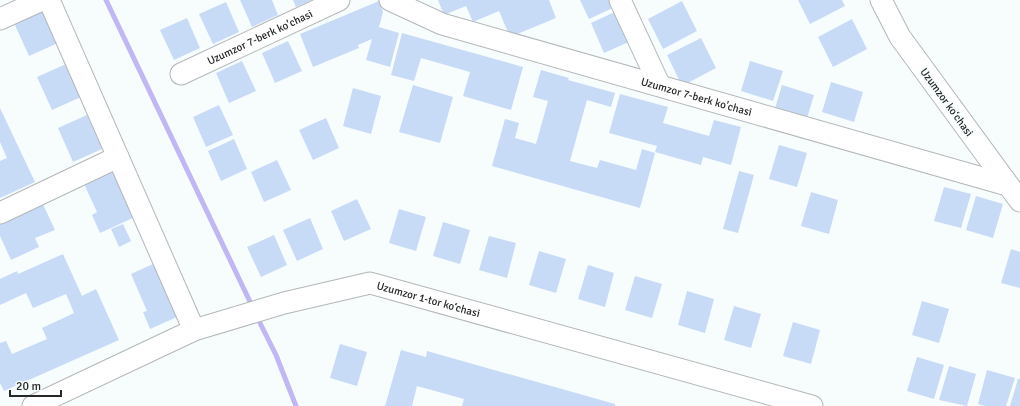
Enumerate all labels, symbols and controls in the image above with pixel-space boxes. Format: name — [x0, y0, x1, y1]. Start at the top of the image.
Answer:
street label: Uzumzor 7-berk ko'chasi — [205, 7, 315, 68]
street label: Uzumzor koʻchasi — [917, 66, 976, 139]
street label: Uzumzor 7-berk ko'chasi — [639, 75, 753, 119]
street label: Uzumzor 1-tor ko‘chasi — [375, 279, 481, 320]
scale bar — [10, 372, 61, 398]
text: 20 m — [16, 379, 41, 394]

